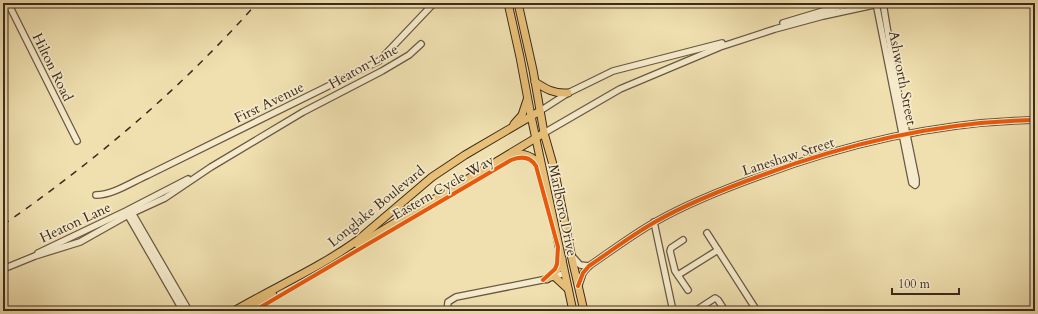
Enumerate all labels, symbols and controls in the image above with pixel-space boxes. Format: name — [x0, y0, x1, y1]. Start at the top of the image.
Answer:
street label: Ashworth Street — [884, 29, 921, 127]
street label: Hilton Road — [28, 30, 77, 105]
street label: Heaton Lane — [325, 40, 401, 93]
street label: First Avenue — [231, 77, 307, 127]
street label: Laneshaw Street — [740, 132, 837, 180]
street label: Eastern Cycle Way — [389, 150, 498, 224]
street label: Longlake Boulevard — [324, 161, 429, 251]
street label: Marlboro Drive — [544, 163, 582, 258]
street label: Heaton Lane — [36, 198, 114, 247]
scale bar — [892, 270, 959, 296]
text: 100 m — [898, 276, 931, 292]

